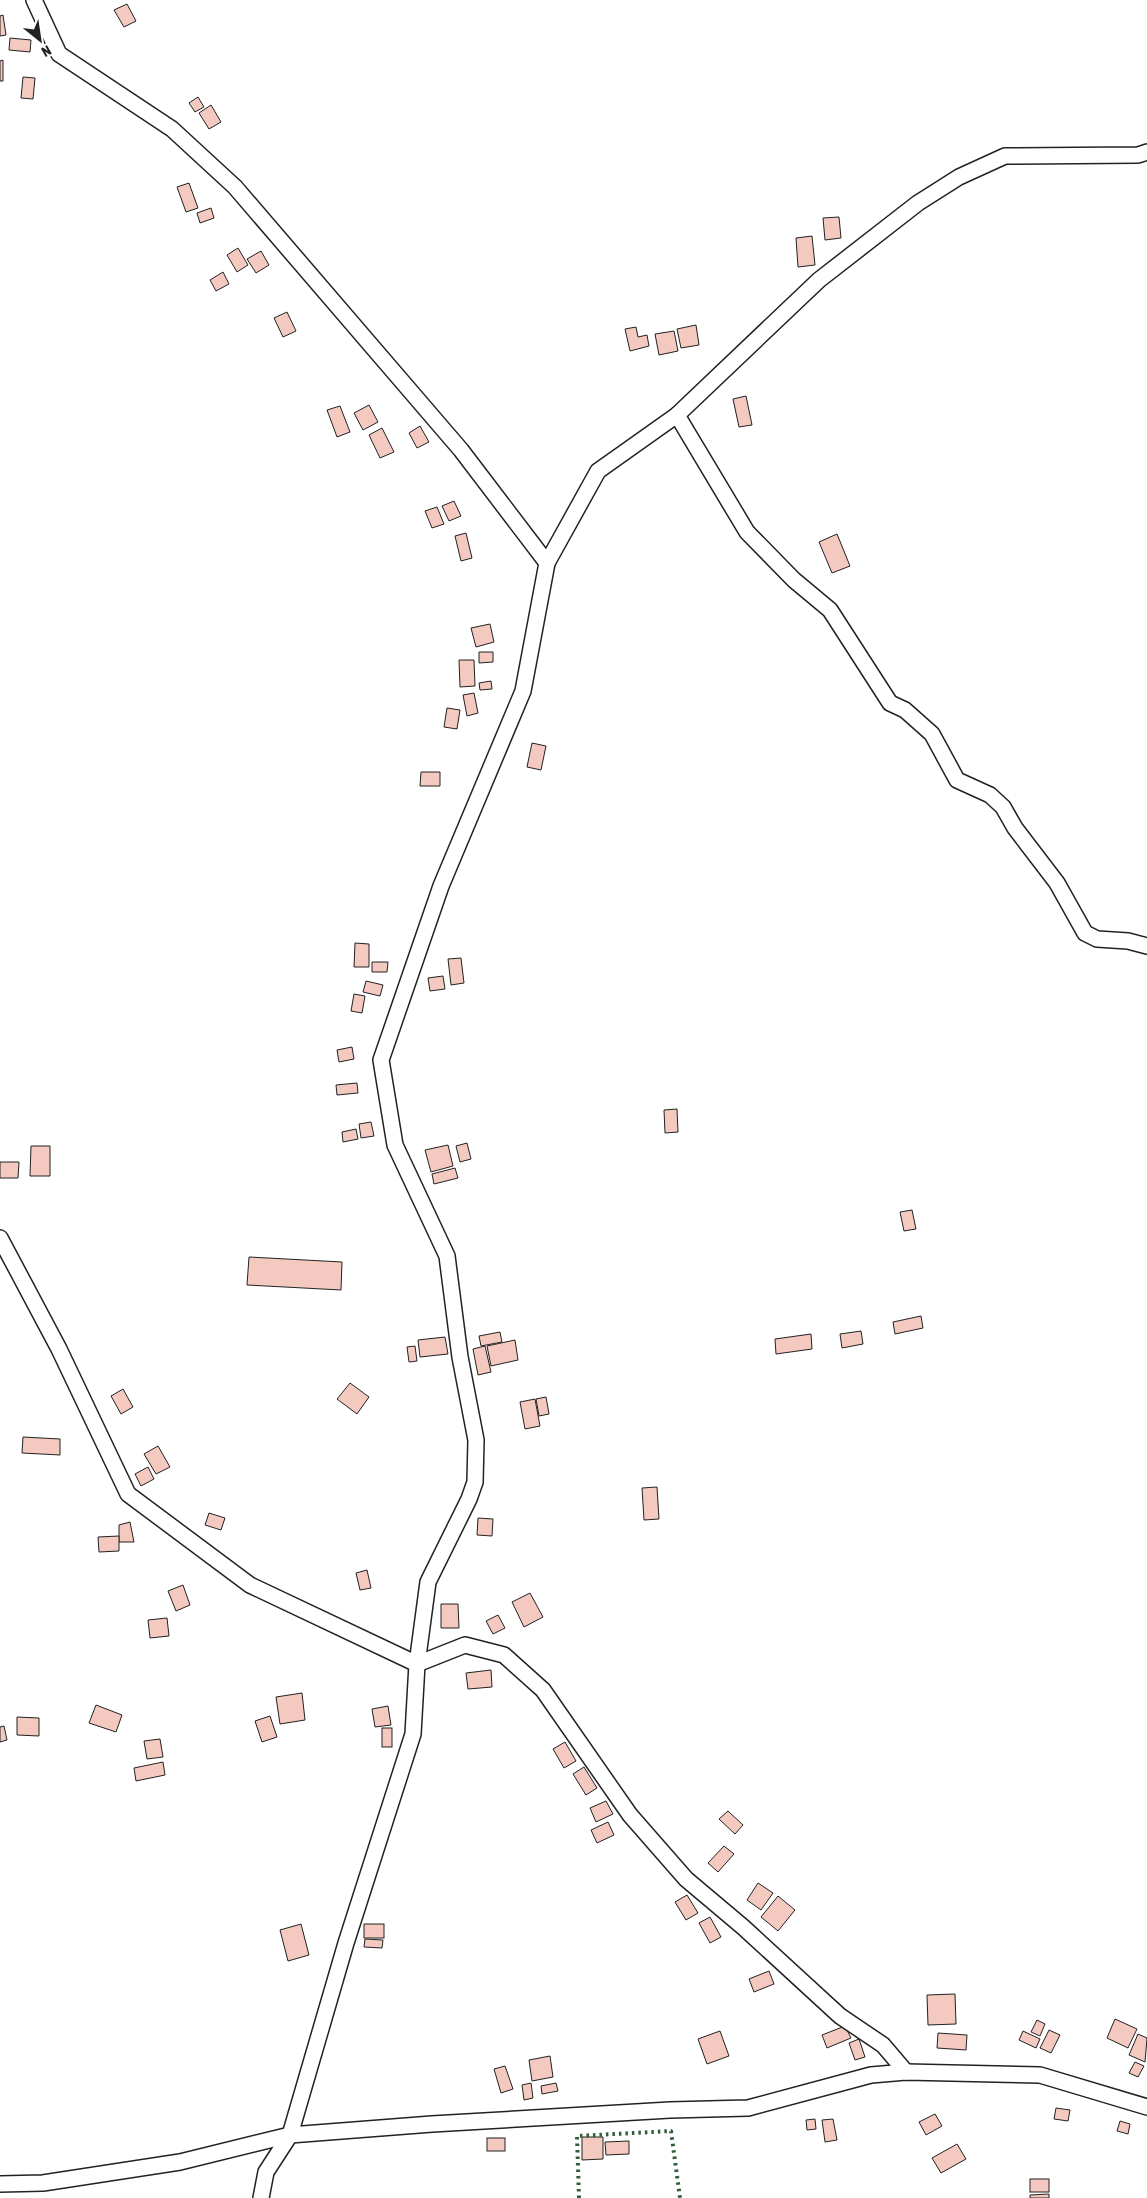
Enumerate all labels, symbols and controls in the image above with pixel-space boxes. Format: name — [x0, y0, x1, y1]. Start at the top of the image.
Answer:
north arrow — [15, 15, 65, 65]
text: N — [39, 42, 54, 60]

